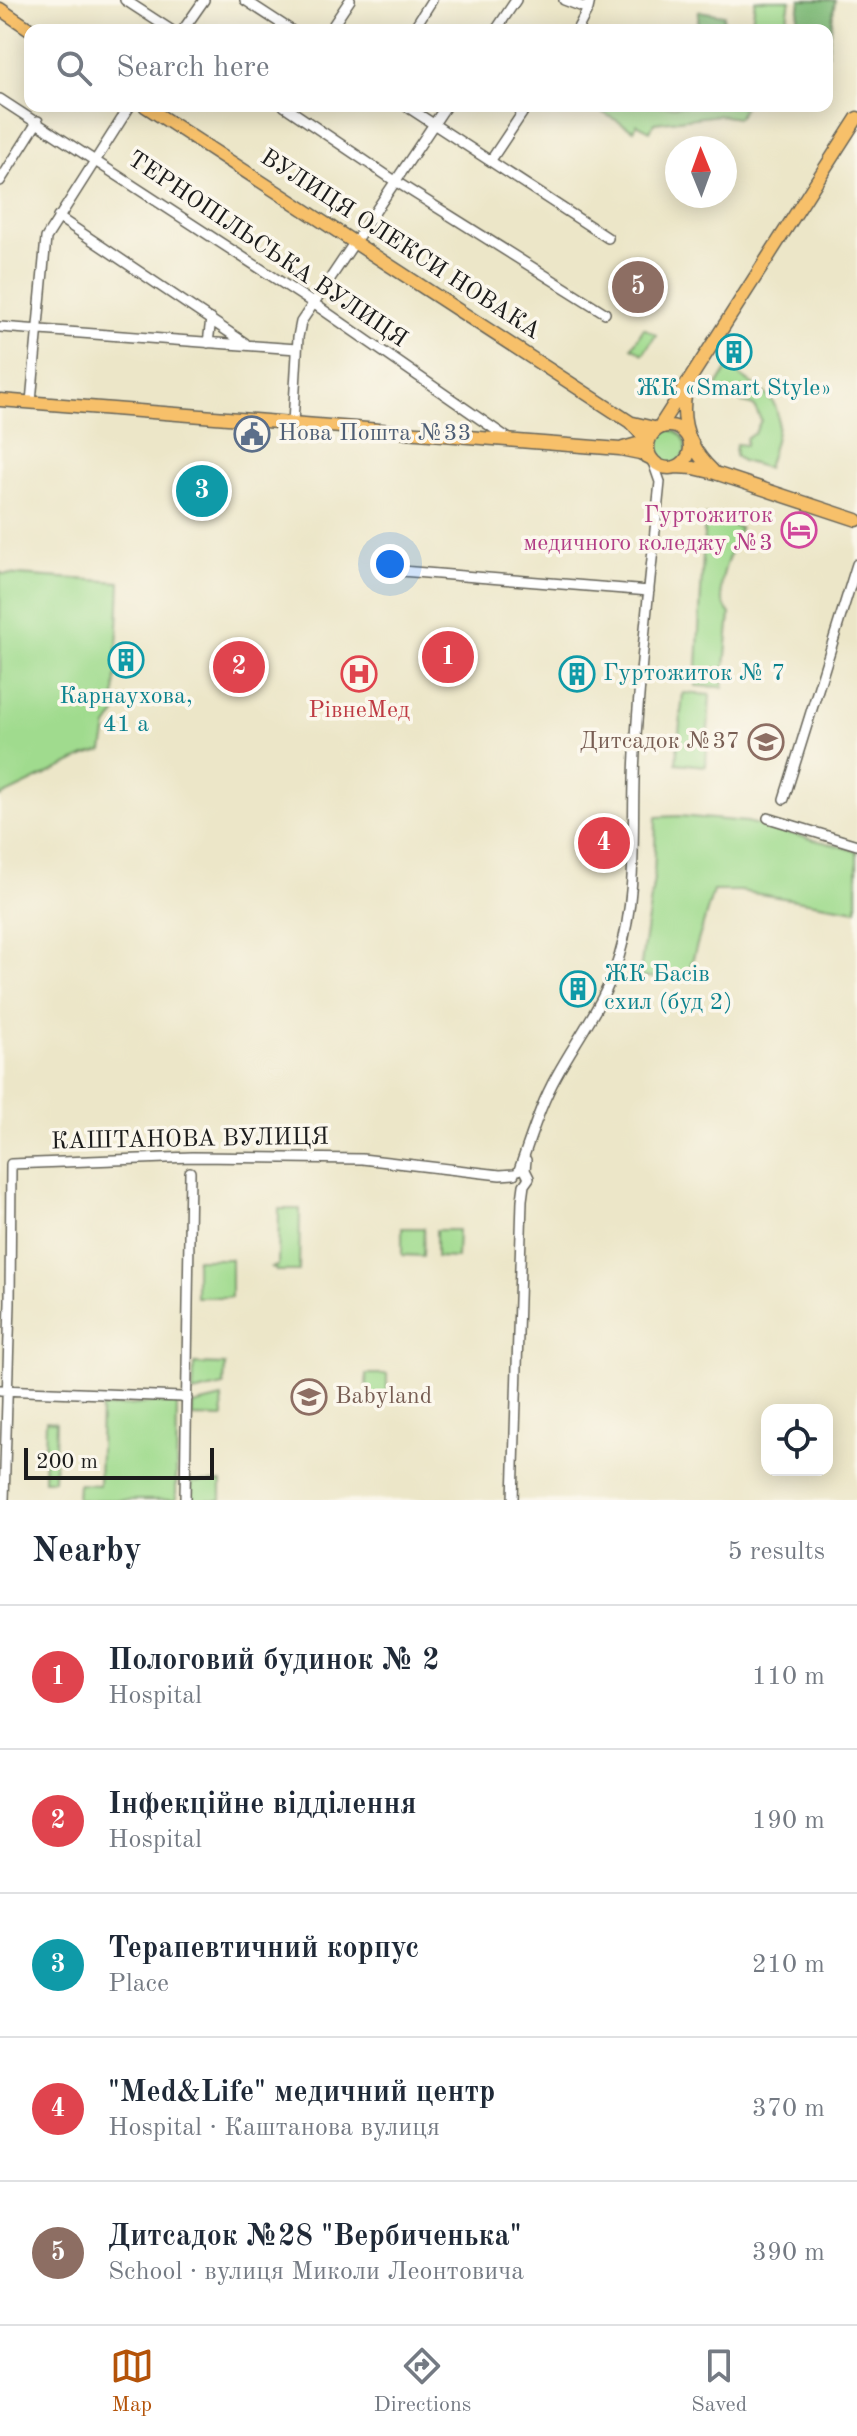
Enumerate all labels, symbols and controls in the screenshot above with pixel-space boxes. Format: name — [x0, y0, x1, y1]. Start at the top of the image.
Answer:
search box — [24, 24, 833, 112]
icon: search — [52, 46, 96, 90]
text: Search here — [116, 53, 270, 83]
north arrow — [665, 136, 737, 208]
street label: ВУЛИЦЯ ОЛЕКСИ НОВАКА — [256, 146, 544, 344]
street label: ТЕРНОПІЛЬСЬКА ВУЛИЦЯ — [123, 147, 411, 353]
pin: 5 — [612, 257, 664, 317]
building icon: ЖК «Smart Style» — [715, 333, 753, 371]
place label: ЖК «Smart Style» — [636, 377, 832, 401]
public building icon: Нова Пошта №33 — [233, 415, 271, 453]
place label: Нова Пошта №33 — [278, 422, 471, 446]
pin: 3 — [176, 461, 228, 521]
place label: Гуртожиток медичного коледжу №3 — [523, 504, 773, 556]
hotel icon: Гуртожиток медичного коледжу №3 — [780, 511, 818, 549]
your location — [370, 544, 410, 584]
pin: 1 — [422, 627, 474, 687]
pin: 2 — [213, 637, 265, 697]
building icon: Карнаухова, 41 а — [107, 641, 145, 679]
hospital icon: РівнеМед — [340, 655, 378, 693]
building icon: Гуртожиток № 7 — [558, 655, 596, 693]
place label: Гуртожиток № 7 — [603, 662, 785, 686]
place label: Карнаухова, 41 а — [59, 685, 193, 737]
place label: РівнеМед — [308, 699, 410, 723]
school or university icon: Дитсадок №37 — [747, 723, 785, 761]
place label: Дитсадок №37 — [580, 730, 740, 754]
pin: 4 — [578, 813, 630, 873]
place label: ЖК Басів схил (буд 2) — [604, 963, 732, 1015]
building icon: ЖК Басів схил (буд 2) — [559, 970, 597, 1008]
street label: КАШТАНОВА ВУЛИЦЯ — [51, 1126, 329, 1154]
school or university icon: Babyland — [290, 1378, 328, 1416]
place label: Babyland — [335, 1385, 432, 1409]
map controls — [761, 1404, 833, 1476]
button: locate — [761, 1404, 833, 1476]
scale bar — [24, 1444, 214, 1480]
text: 200 m — [36, 1451, 98, 1473]
text: Nearby — [32, 1535, 142, 1569]
text: 5 results — [727, 1539, 825, 1565]
text: Пологовий будинок № 2 — [108, 1646, 440, 1676]
text: 1 — [50, 1664, 66, 1690]
text: 110 m — [752, 1664, 825, 1690]
text: Hospital — [108, 1683, 202, 1709]
text: Інфекційне відділення — [108, 1790, 416, 1820]
text: 2 — [50, 1808, 66, 1834]
text: 190 m — [752, 1808, 825, 1834]
text: Hospital — [108, 1827, 202, 1853]
text: Терапевтичний корпус — [108, 1934, 419, 1964]
text: 3 — [50, 1952, 66, 1978]
text: 210 m — [752, 1952, 825, 1978]
text: Place — [108, 1971, 169, 1997]
text: "Med&Life" медичний центр — [108, 2078, 495, 2108]
text: 4 — [50, 2096, 66, 2122]
text: 370 m — [752, 2096, 825, 2122]
text: Hospital · Каштанова вулиця — [108, 2115, 440, 2141]
text: Дитсадок №28 "Вербиченька" — [108, 2222, 521, 2252]
text: 5 — [50, 2240, 66, 2266]
text: 390 m — [752, 2240, 825, 2266]
text: School · вулиця Миколи Леонтовича — [108, 2259, 524, 2285]
tab: Map — [110, 2344, 154, 2419]
tab: Directions — [374, 2344, 471, 2419]
tab: Saved — [691, 2344, 747, 2419]

